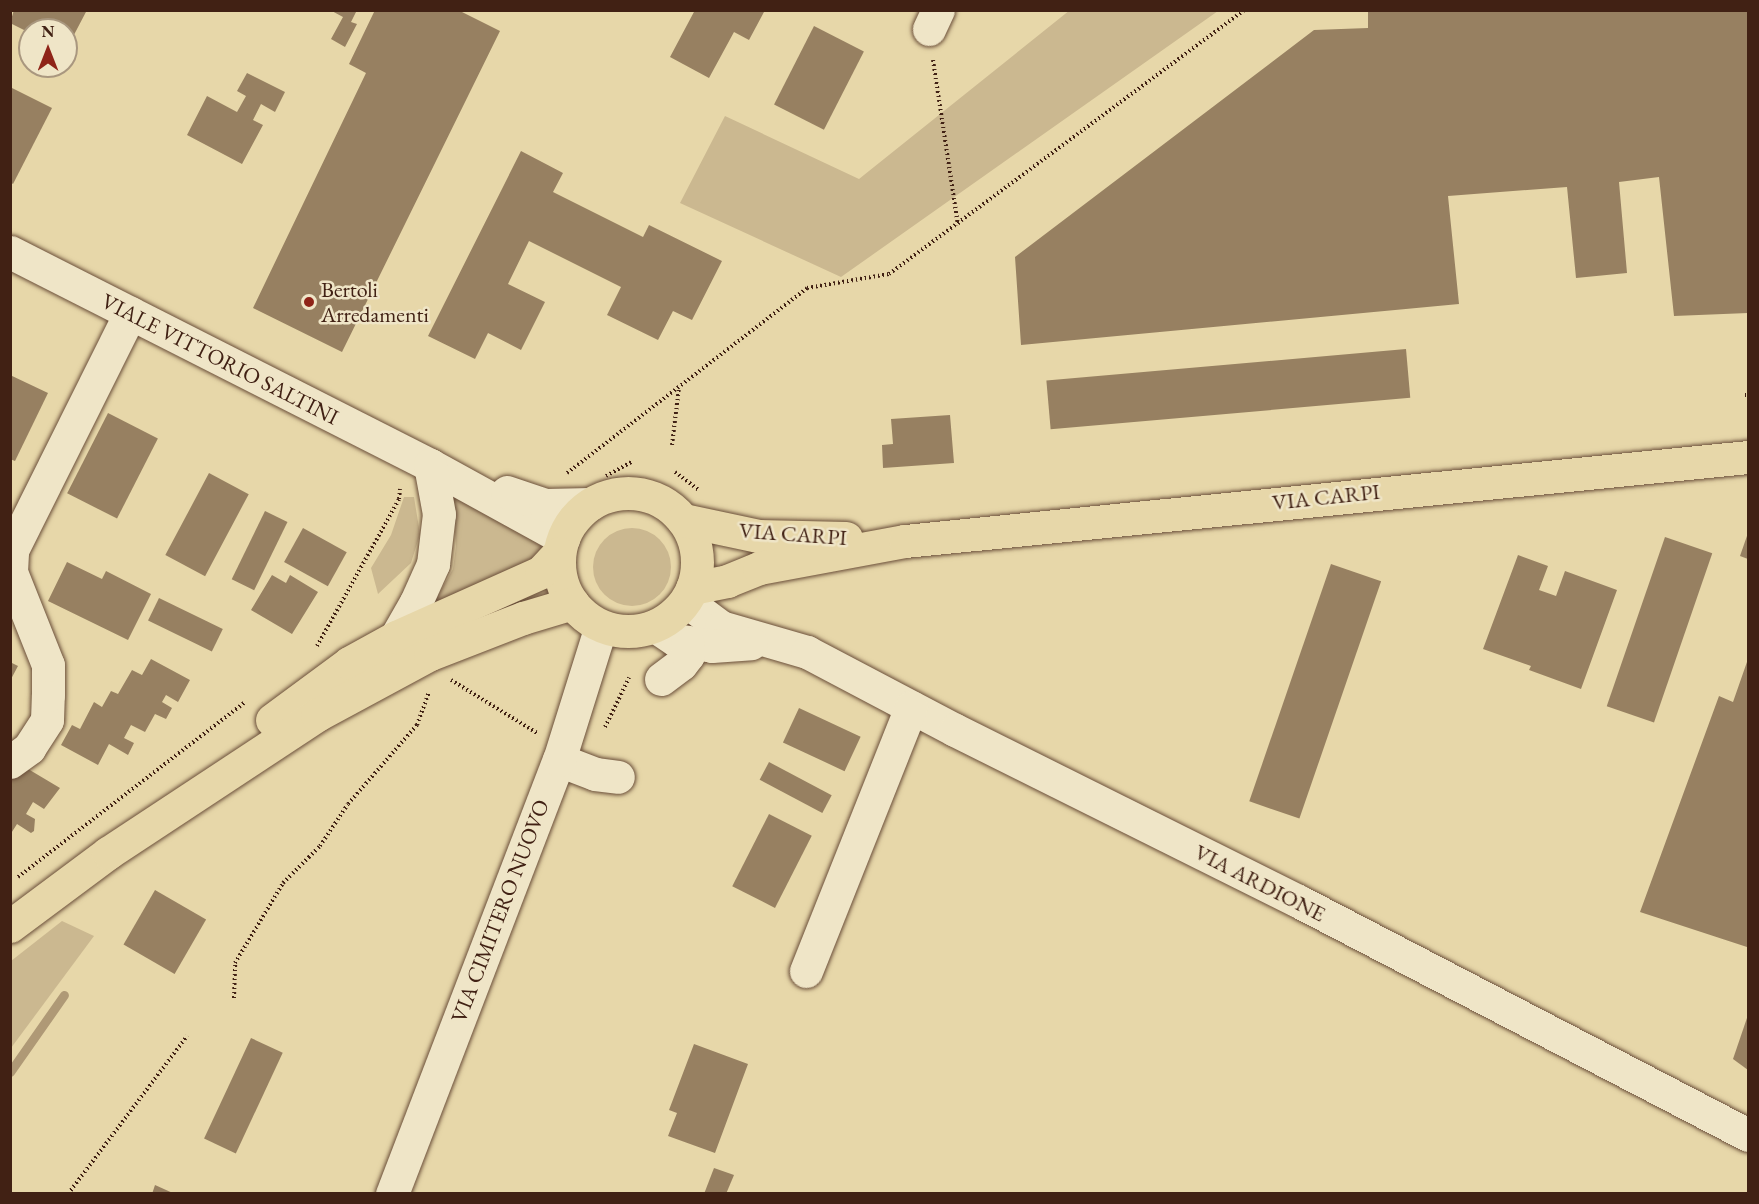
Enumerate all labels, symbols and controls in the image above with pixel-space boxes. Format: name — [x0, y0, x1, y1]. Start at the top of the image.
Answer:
north arrow — [18, 18, 78, 78]
text: N — [42, 21, 54, 42]
place label: Bertoli Arredamenti — [321, 276, 429, 328]
street label: VIALE VITTORIO SALTINI — [97, 288, 343, 430]
marker: Bertoli Arredamenti — [302, 295, 316, 309]
street label: VIA CARPI — [1271, 478, 1381, 516]
street label: VIA CARPI — [738, 517, 848, 551]
street label: VIA CIMITERO NUOVO — [445, 796, 555, 1026]
street label: VIA ARDIONE — [1190, 839, 1330, 927]

